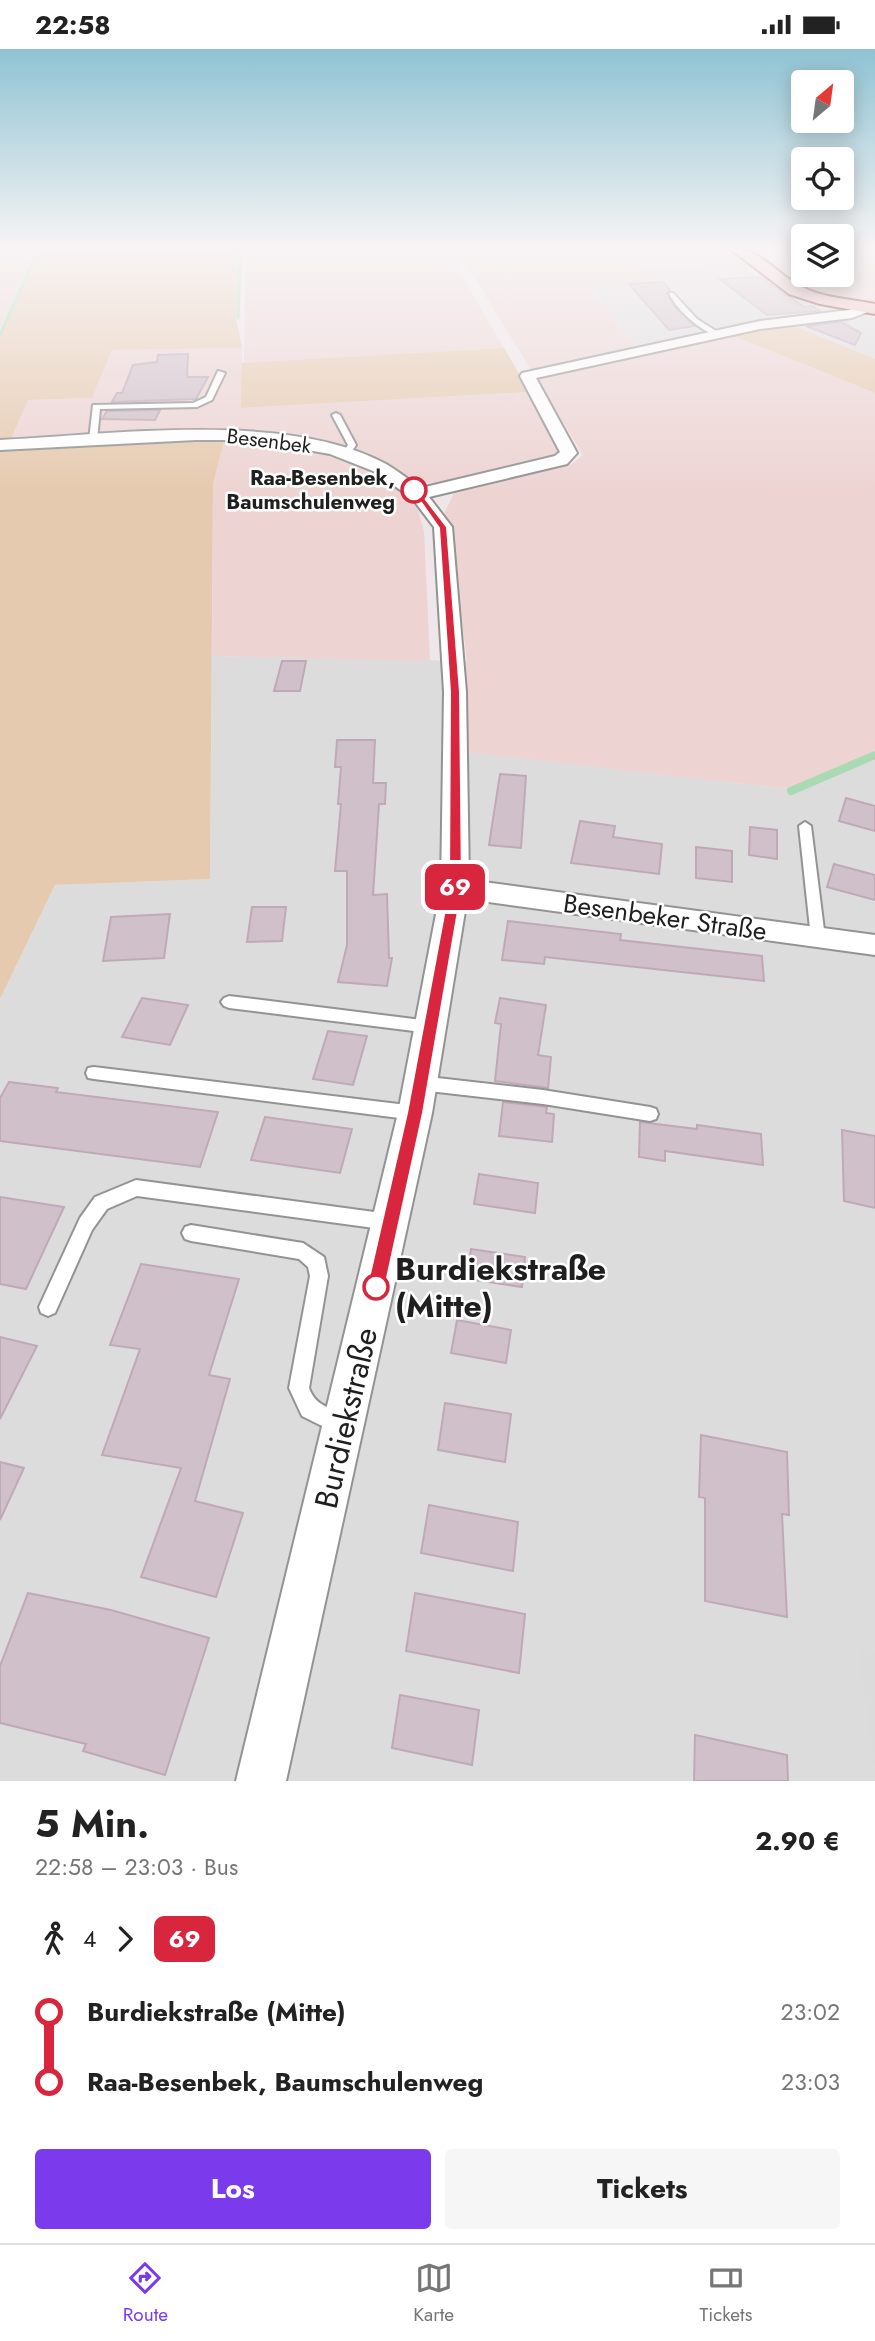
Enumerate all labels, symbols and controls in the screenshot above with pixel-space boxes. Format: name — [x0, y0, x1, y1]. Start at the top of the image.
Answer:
text: 22:58 — [35, 6, 111, 44]
north arrow — [791, 70, 854, 133]
map controls — [791, 70, 854, 287]
button: locate — [791, 147, 854, 210]
button: layers — [791, 224, 854, 287]
street label: Besenbek — [225, 421, 314, 461]
place label: Raa-Besenbek, Baumschulenweg — [226, 463, 395, 517]
marker: Raa-Besenbek, Baumschulenweg — [401, 477, 427, 503]
line badge: 69 — [424, 864, 486, 910]
text: 69 — [439, 869, 471, 904]
street label: Besenbeker Straße — [561, 884, 769, 950]
place label: Burdiekstraße (Mitte) — [395, 1246, 606, 1329]
marker: Burdiekstraße (Mitte) — [363, 1274, 389, 1300]
street label: Burdiekstraße — [303, 1323, 389, 1513]
text: 5 Min. — [35, 1796, 149, 1851]
text: 2.90 € — [755, 1822, 840, 1860]
text: 22:58 – 23:03 · Bus — [35, 1850, 238, 1884]
icon: walk — [35, 1920, 73, 1958]
icon: forward — [106, 1920, 144, 1958]
text: 69 — [168, 1921, 201, 1956]
text: 4 — [83, 1922, 96, 1956]
text: Burdiekstraße (Mitte) — [87, 1993, 346, 2031]
text: 23:02 — [781, 1995, 840, 2029]
text: Raa-Besenbek, Baumschulenweg — [87, 2063, 483, 2101]
text: 23:03 — [781, 2065, 840, 2099]
button: Los — [35, 2149, 431, 2229]
button: Tickets — [445, 2149, 840, 2229]
tab: Route — [123, 2259, 168, 2328]
tab: Karte — [413, 2259, 454, 2328]
tab: Tickets — [699, 2259, 752, 2328]

